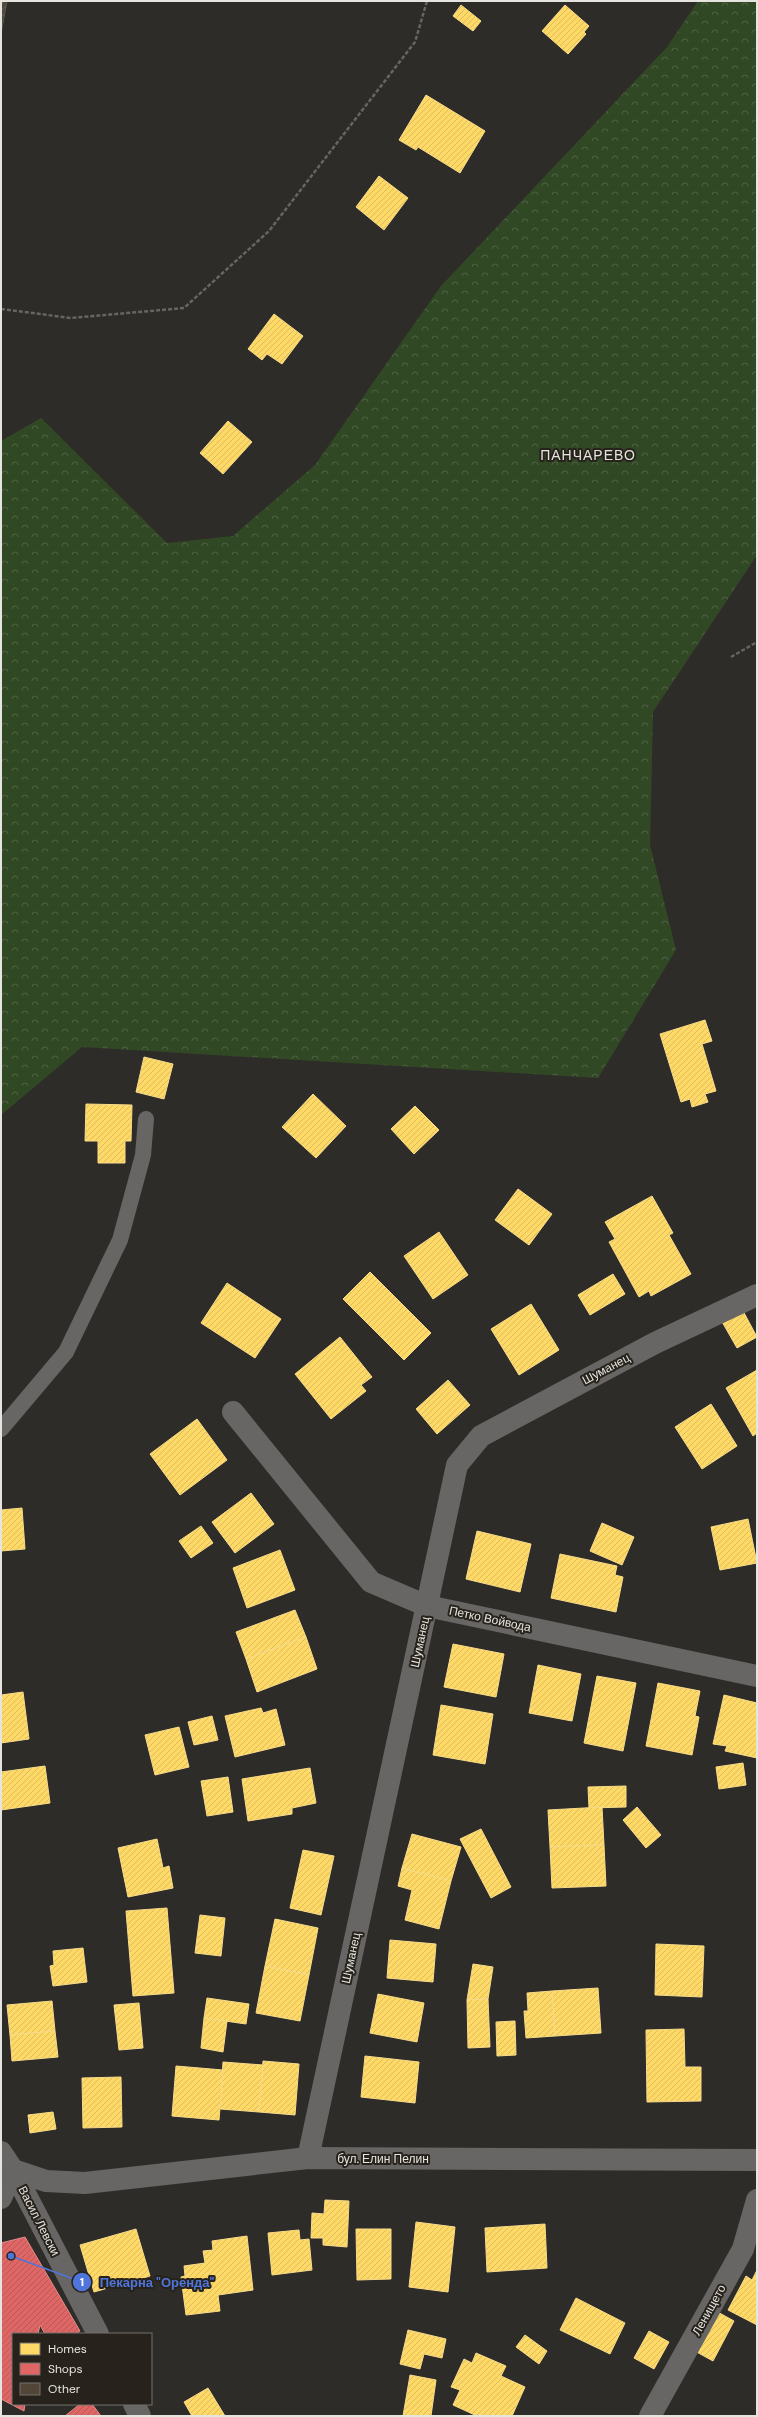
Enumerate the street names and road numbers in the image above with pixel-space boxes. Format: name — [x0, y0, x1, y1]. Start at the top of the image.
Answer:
street label: Шуманец — [579, 1350, 633, 1388]
street label: Петко Войвода — [448, 1603, 533, 1636]
street label: Шуманец — [407, 1615, 433, 1669]
street label: Шуманец — [338, 1931, 364, 1985]
street label: бул. Елин Пелин — [337, 2151, 429, 2167]
street label: Васил Левски — [15, 2183, 63, 2259]
street label: Ленището — [688, 2281, 730, 2338]

